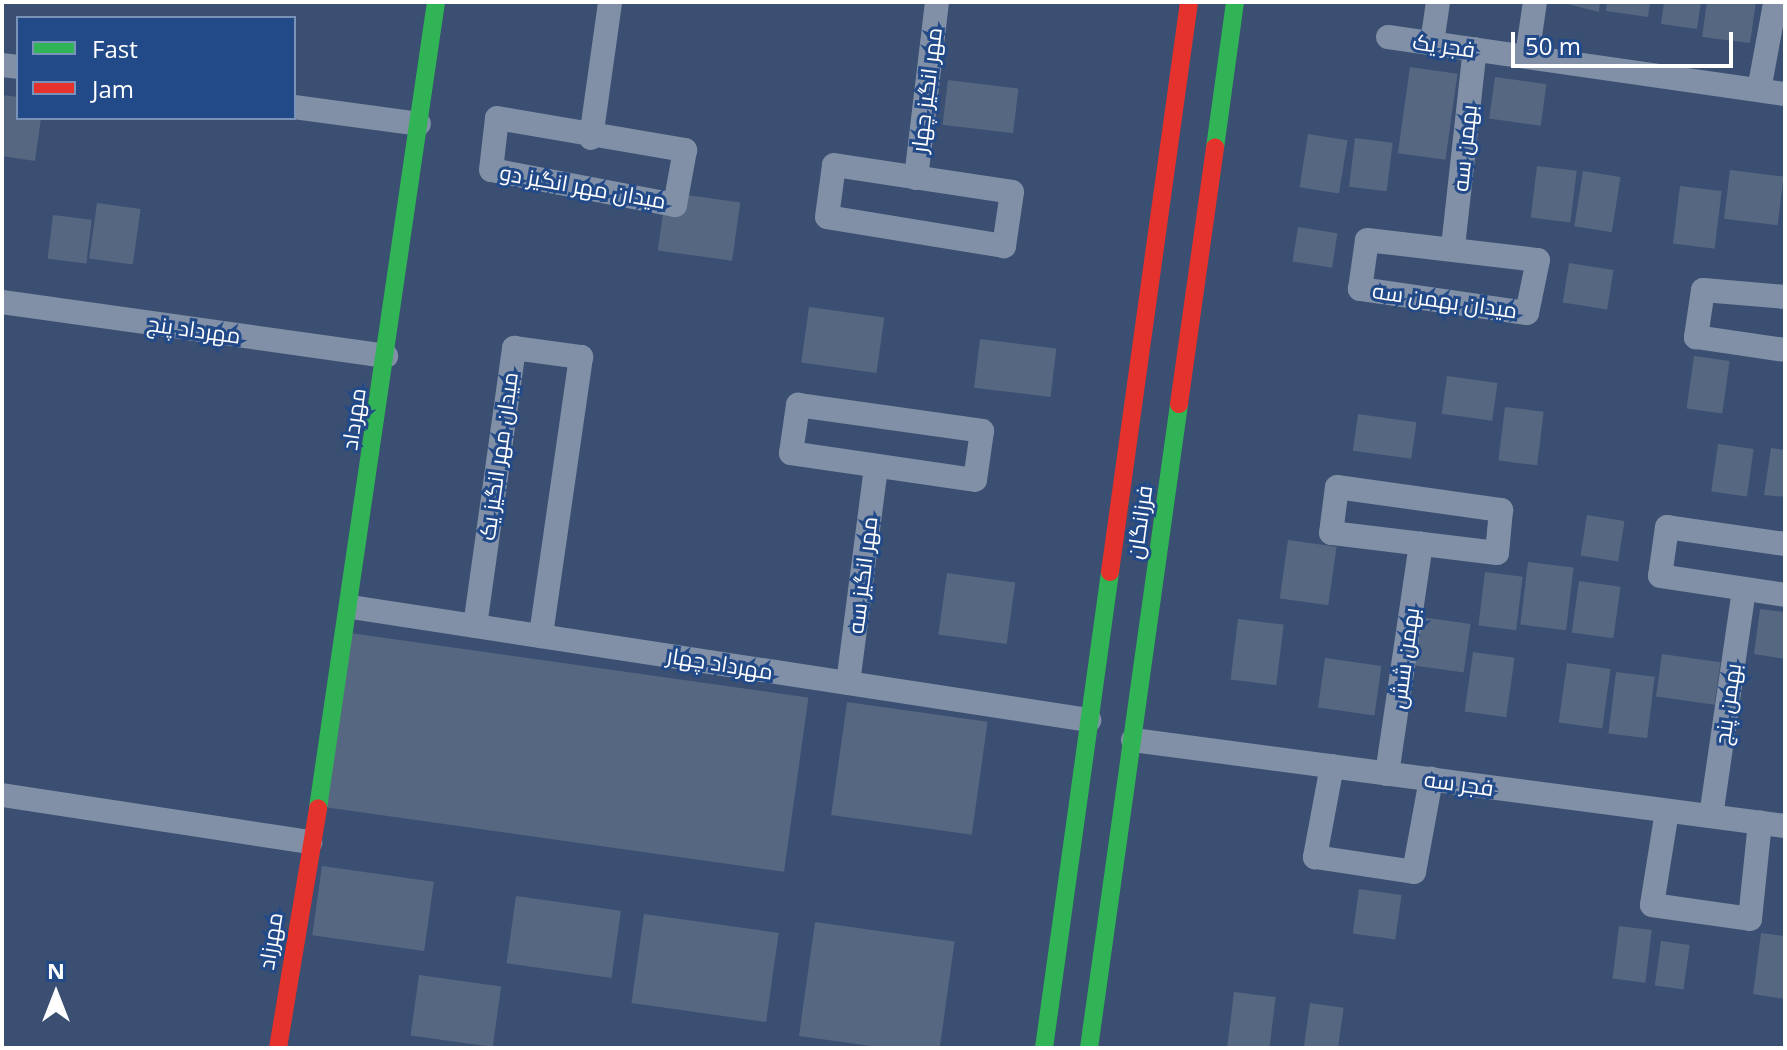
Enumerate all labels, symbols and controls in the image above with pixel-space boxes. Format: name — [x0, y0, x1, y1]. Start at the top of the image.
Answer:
legend — [16, 16, 296, 120]
scale bar — [1515, 16, 1737, 66]
street label: مهر انگیز چهار — [905, 26, 947, 154]
street label: فجر یک — [1411, 28, 1477, 62]
text: 50 m — [1525, 29, 1581, 62]
text: Fast — [92, 32, 138, 65]
text: Jam — [92, 72, 134, 105]
street label: بهمن سه — [1446, 103, 1482, 193]
street label: میدان مهر انگیز دو — [498, 158, 668, 214]
street label: میدان بهمن سه — [1371, 277, 1519, 323]
street label: مهرداد پنج — [145, 309, 243, 349]
street label: میدان مهر انگیز یک — [473, 370, 523, 542]
street label: مهرداد — [336, 386, 370, 452]
street label: فرزانگان — [1121, 483, 1157, 561]
street label: مهر انگیز سه — [842, 515, 882, 635]
street label: بهمن شش — [1384, 606, 1424, 710]
street label: مهرداد چهار — [665, 642, 775, 684]
street label: بهمن پنج — [1708, 661, 1746, 747]
street label: فجر سه — [1423, 765, 1495, 801]
street label: مهرزاد — [252, 911, 288, 971]
north arrow — [16, 954, 96, 1034]
text: N — [47, 955, 65, 985]

